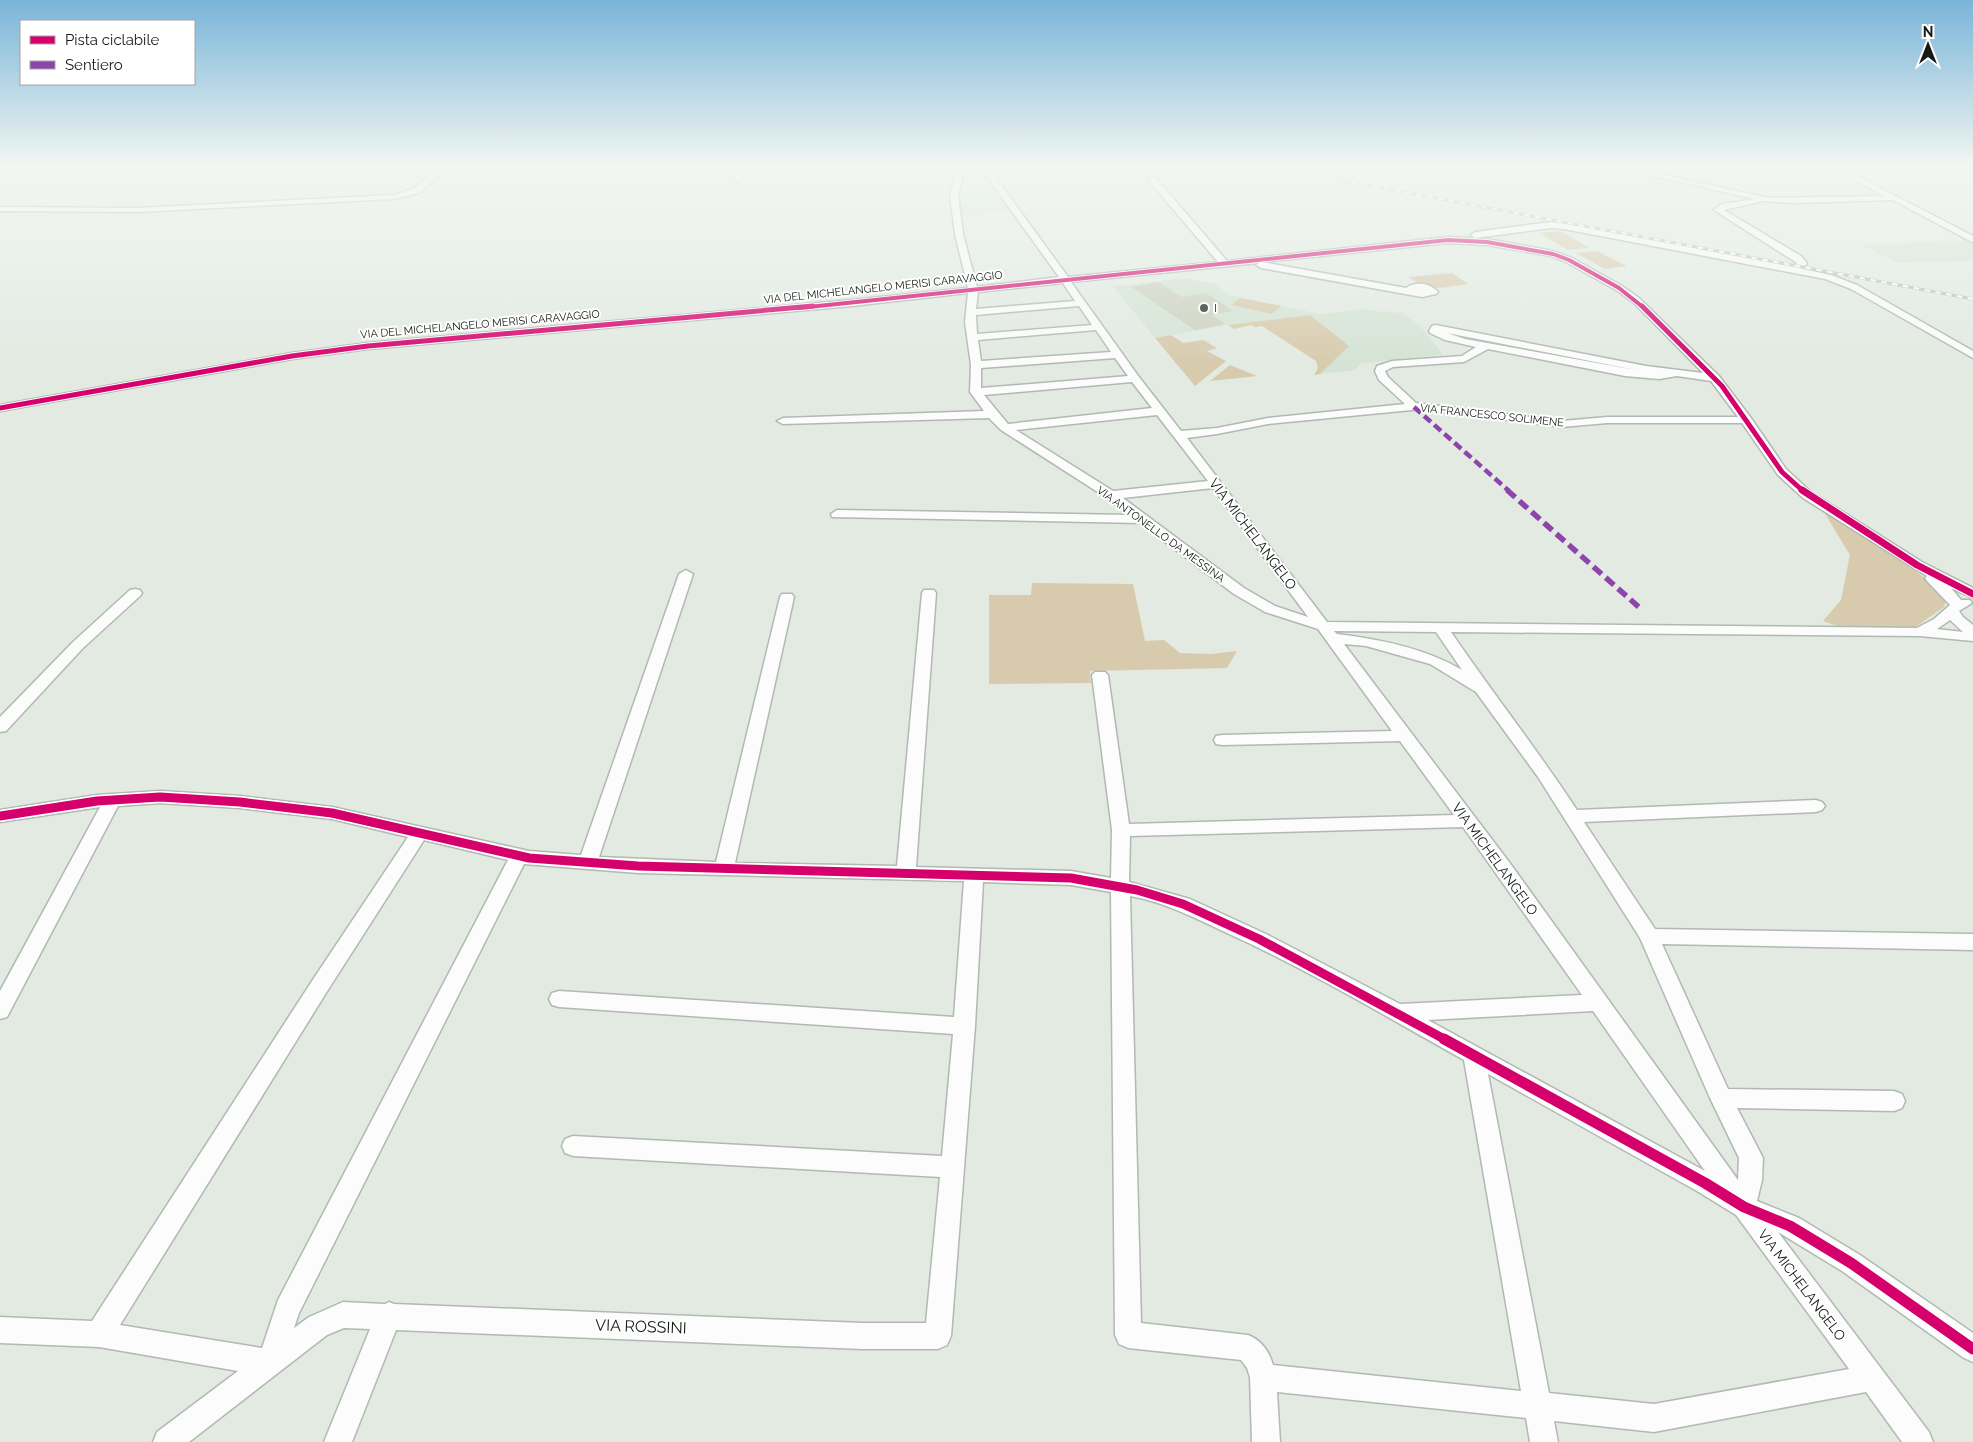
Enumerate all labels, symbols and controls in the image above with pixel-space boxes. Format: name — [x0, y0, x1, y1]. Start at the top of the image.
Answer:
legend — [20, 20, 195, 85]
north arrow — [1903, 20, 1953, 70]
text: N — [1923, 24, 1933, 40]
text: Pista ciclabile — [65, 31, 159, 49]
text: Sentiero — [65, 56, 123, 74]
street label: VIA DEL MICHELANGELO MERISI CARAVAGGIO — [763, 268, 1003, 307]
marker: I — [1198, 302, 1210, 314]
place label: I — [1214, 302, 1217, 315]
street label: VIA DEL MICHELANGELO MERISI CARAVAGGIO — [360, 308, 600, 341]
street label: VIA FRANCESCO SOLIMENE — [1419, 401, 1565, 430]
street label: VIA MICHELANGELO — [1206, 475, 1300, 593]
street label: VIA ANTONELLO DA MESSINA — [1094, 484, 1228, 586]
street label: VIA MICHELANGELO — [1449, 800, 1541, 918]
street label: VIA MICHELANGELO — [1755, 1226, 1849, 1344]
street label: VIA ROSSINI — [595, 1315, 687, 1338]

